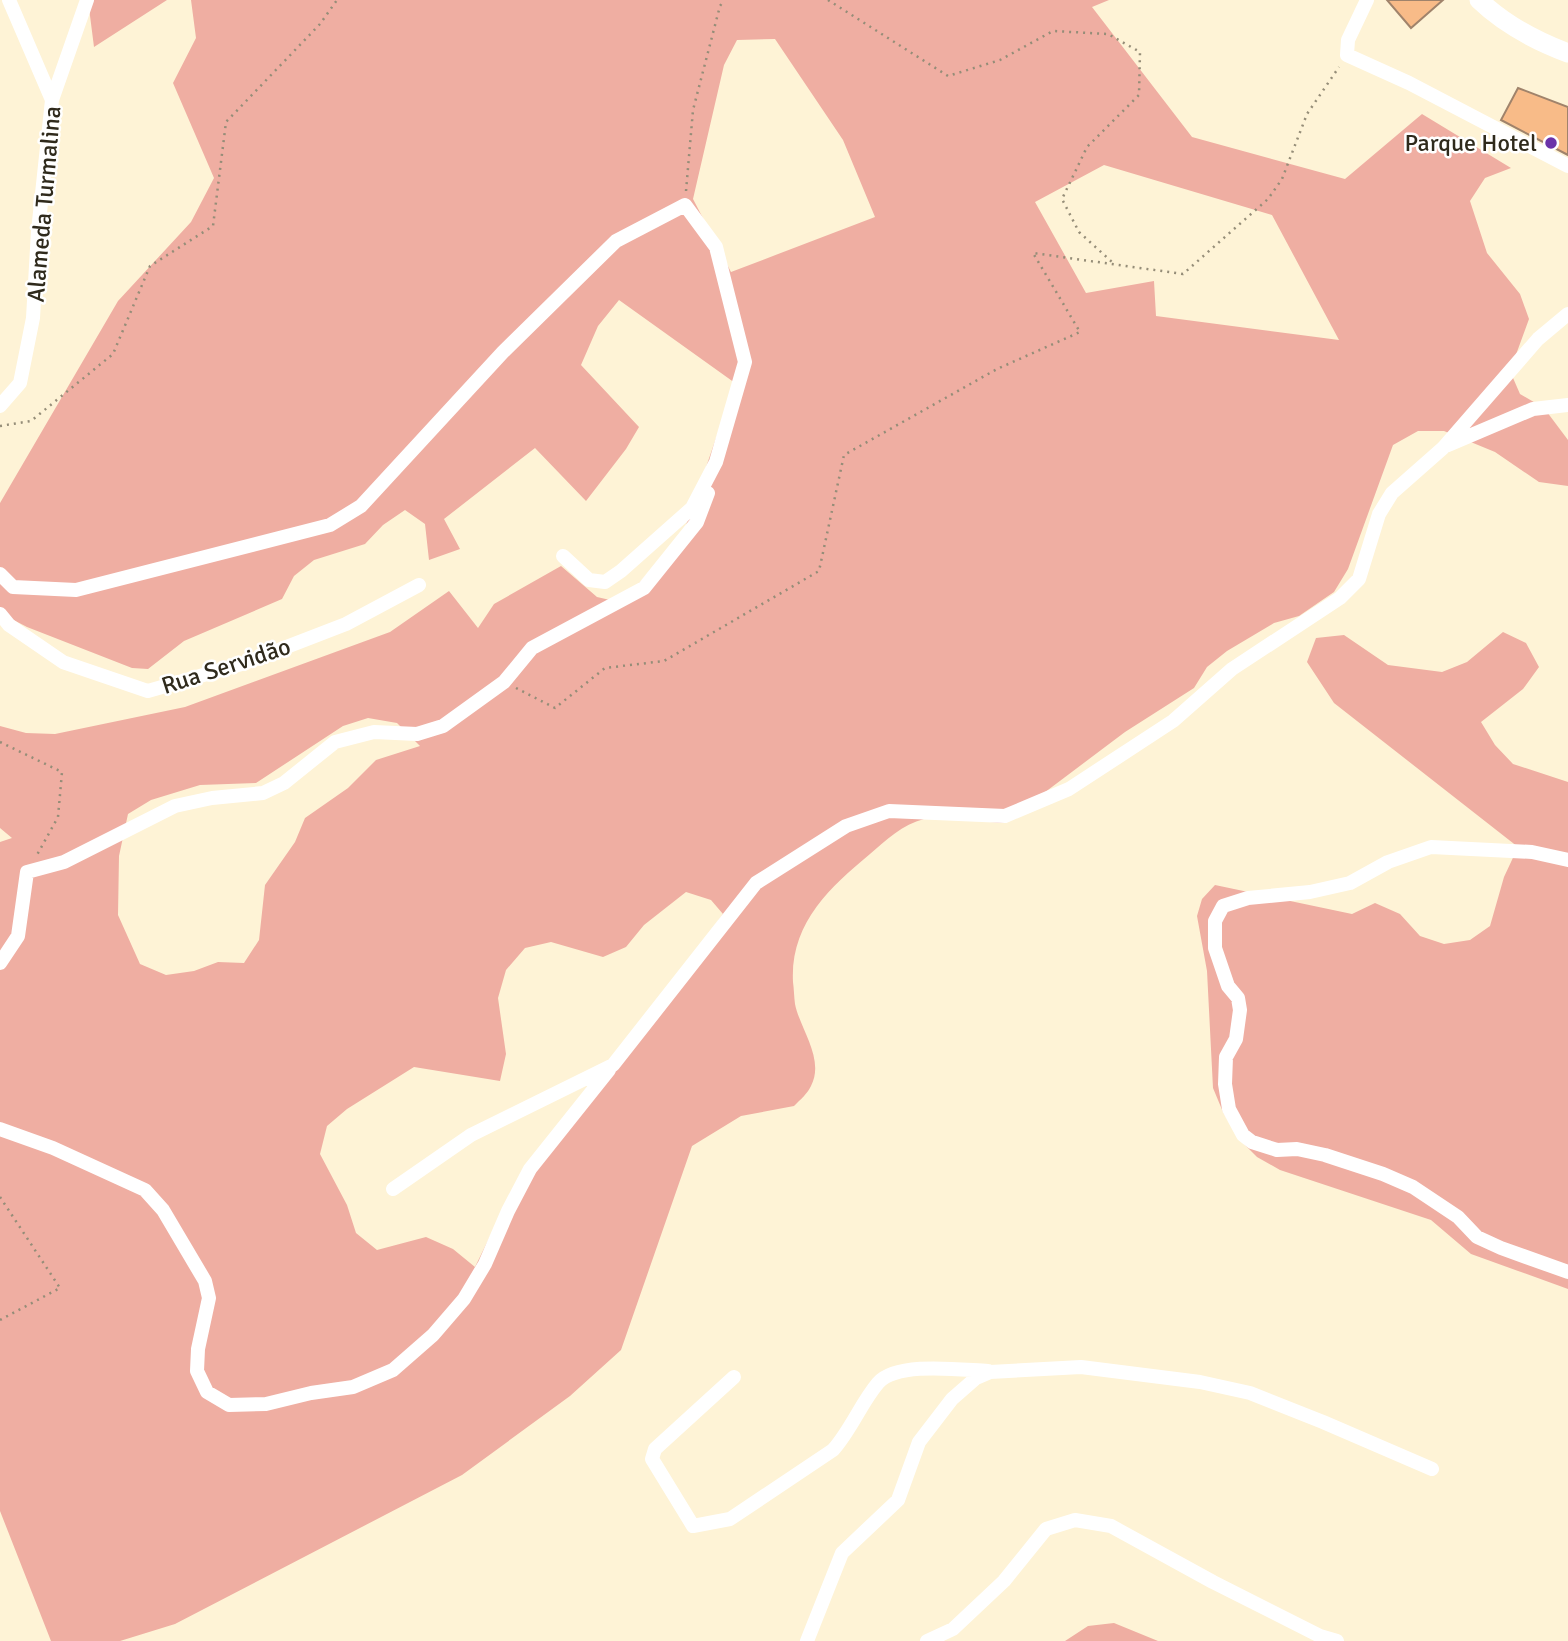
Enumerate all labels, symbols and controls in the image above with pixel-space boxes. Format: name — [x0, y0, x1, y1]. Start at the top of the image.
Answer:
street label: Alameda Turmalina — [20, 105, 68, 303]
place label: Parque Hotel — [1404, 128, 1537, 158]
marker: Parque Hotel — [1543, 135, 1559, 151]
street label: Rua Servidão — [158, 631, 294, 701]

